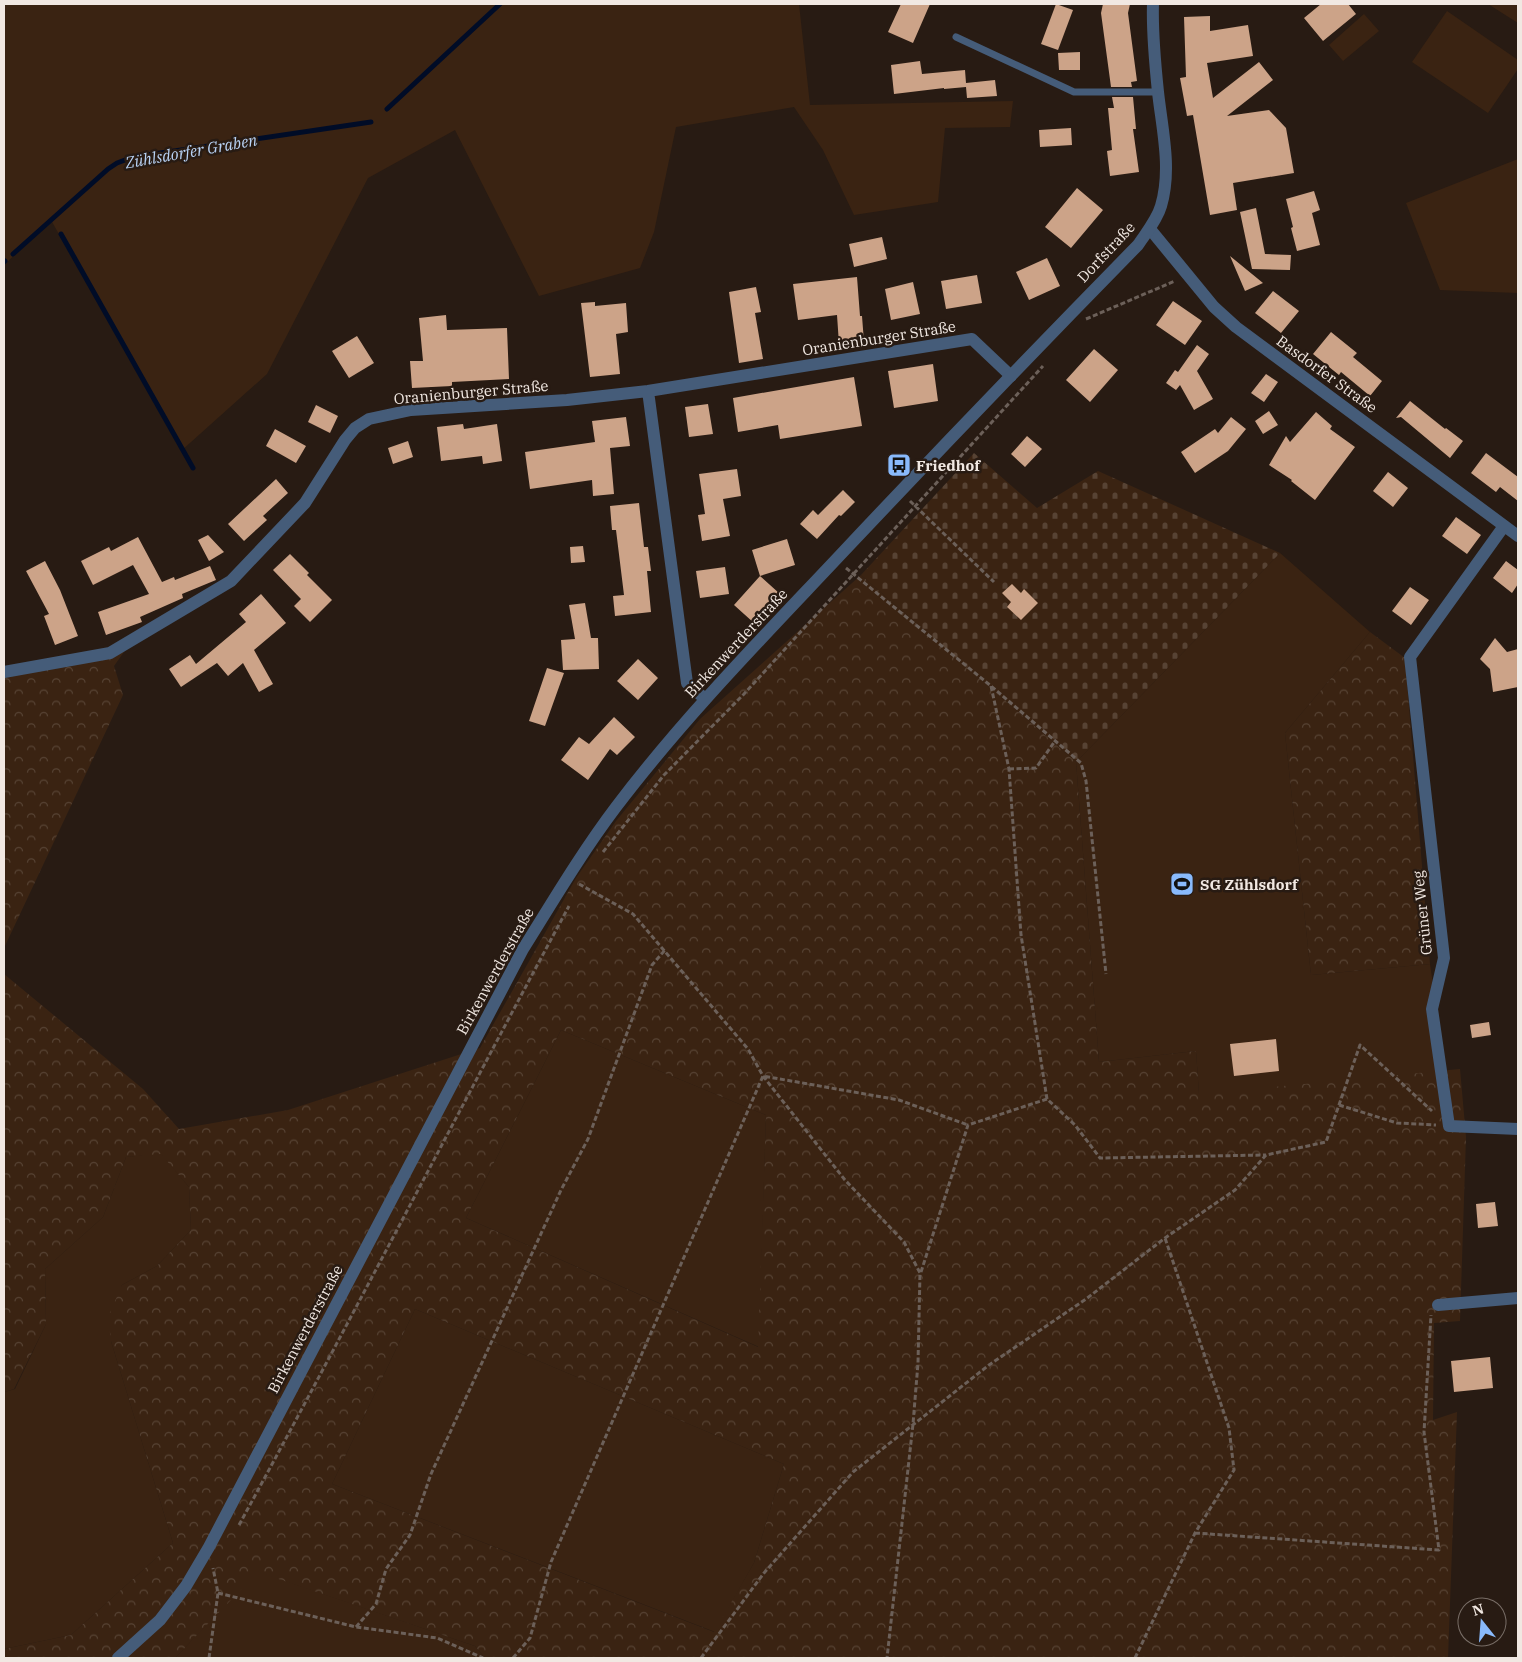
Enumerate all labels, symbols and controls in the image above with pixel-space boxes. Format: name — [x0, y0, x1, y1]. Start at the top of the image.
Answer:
water label: Zühlsdorfer Graben — [122, 130, 259, 173]
street label: Dorfstraße — [1073, 218, 1139, 286]
street label: Oranienburger Straße — [801, 316, 957, 360]
street label: Basdorfer Straße — [1273, 331, 1381, 417]
street label: Oranienburger Straße — [393, 376, 549, 408]
bus stop icon: Friedhof — [886, 452, 912, 478]
place label: Friedhof — [916, 456, 981, 475]
street label: Birkenwerderstraße — [680, 584, 792, 702]
street label: Grüner Weg — [1408, 870, 1436, 956]
sports icon: SG Zühlsdorf — [1169, 871, 1195, 897]
place label: SG Zühlsdorf — [1200, 875, 1299, 894]
street label: Birkenwerderstraße — [452, 904, 538, 1038]
street label: Birkenwerderstraße — [263, 1262, 347, 1396]
north arrow — [1457, 1597, 1507, 1647]
text: N — [1470, 1599, 1486, 1620]

